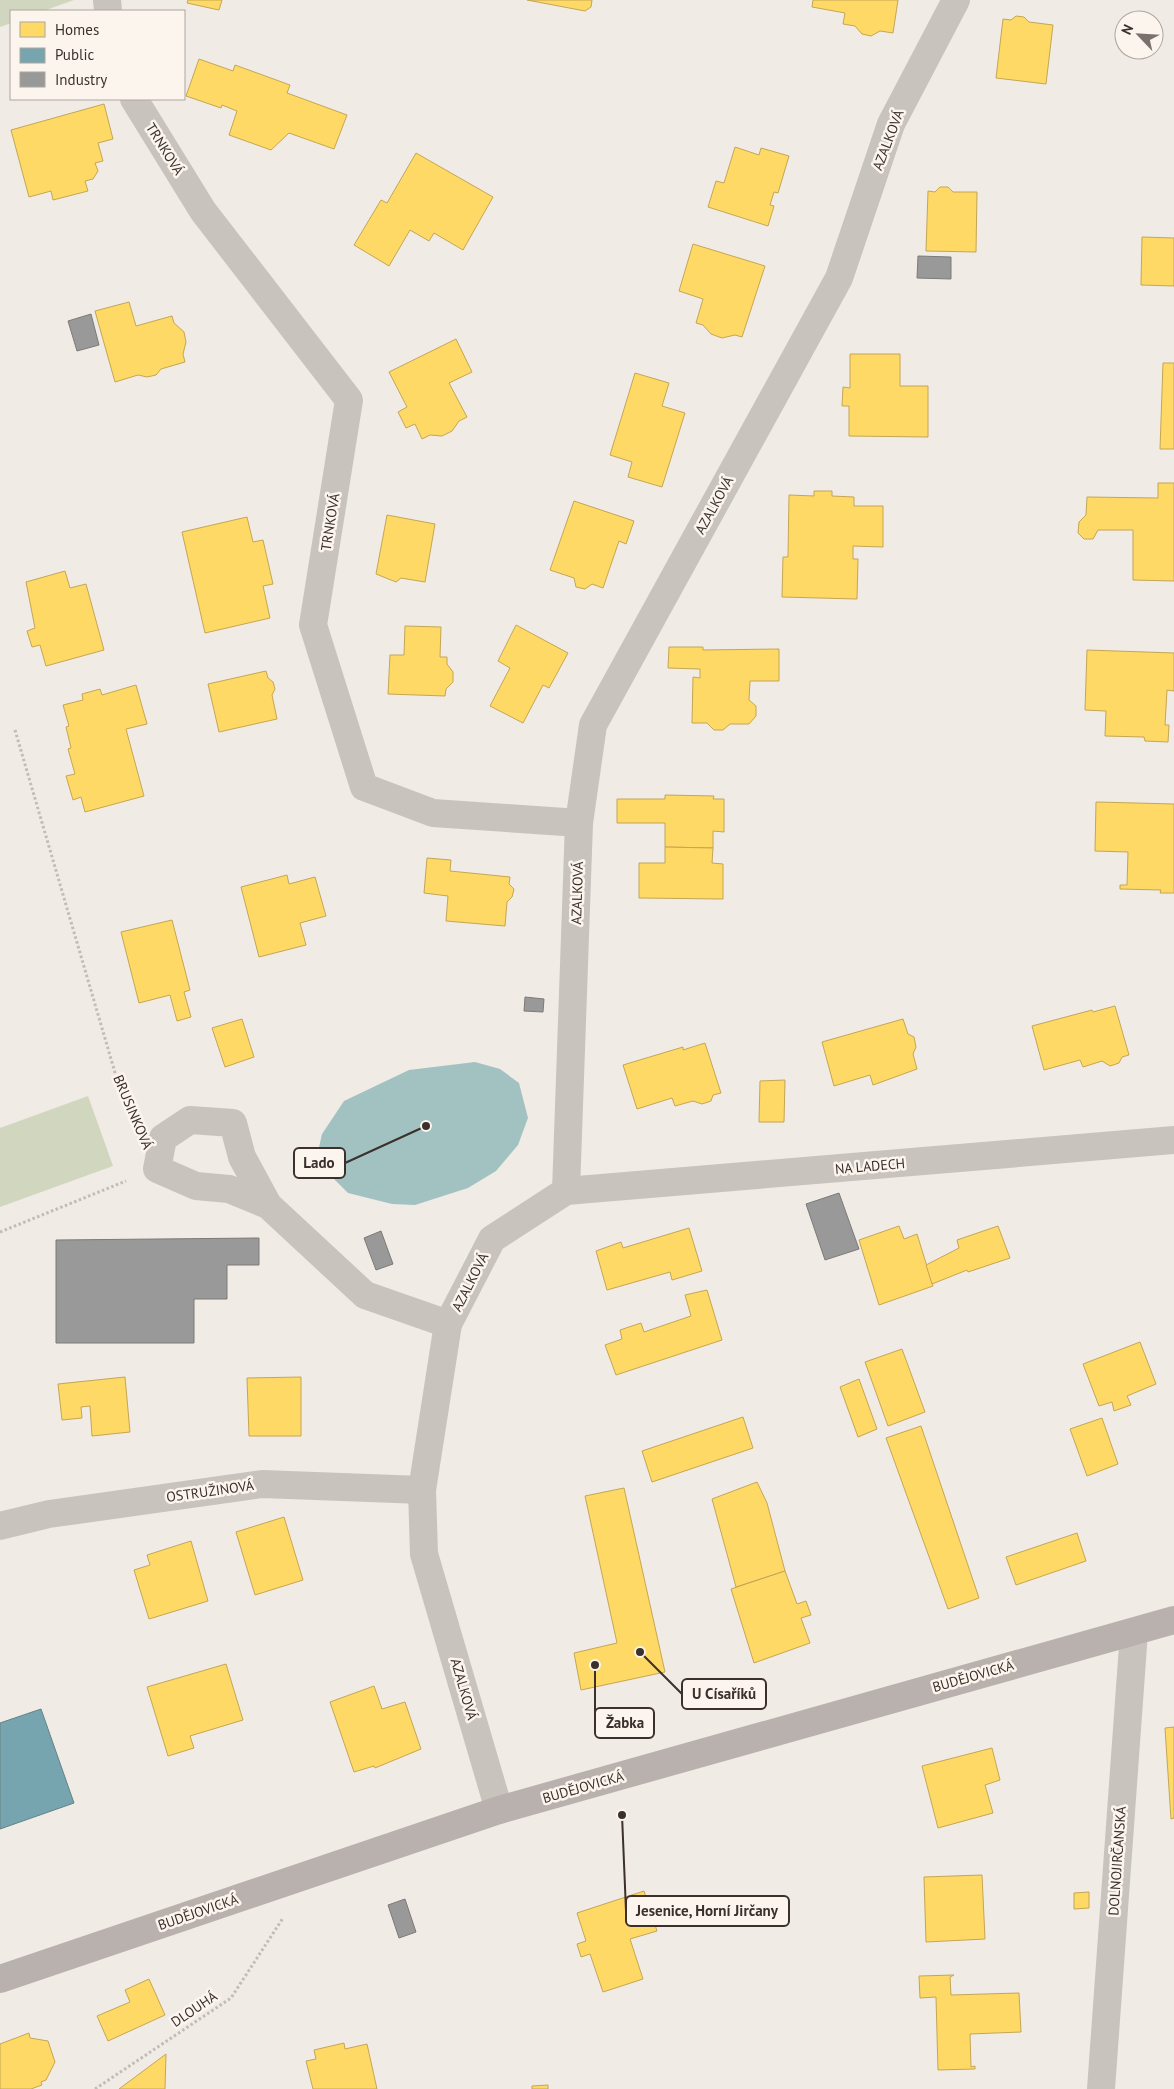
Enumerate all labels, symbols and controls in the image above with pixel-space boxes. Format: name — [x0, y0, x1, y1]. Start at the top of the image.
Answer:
legend — [10, 10, 185, 100]
north arrow — [1114, 10, 1164, 60]
text: Homes — [55, 20, 99, 39]
text: N — [1117, 22, 1137, 37]
text: Public — [55, 45, 94, 64]
text: Industry — [55, 70, 107, 89]
street label: AZALKOVÁ — [868, 106, 908, 173]
street label: TRNKOVÁ — [142, 120, 188, 179]
street label: AZALKOVÁ — [691, 472, 738, 537]
street label: TRNKOVÁ — [317, 491, 344, 552]
street label: AZALKOVÁ — [567, 860, 587, 925]
street label: BRUSINKOVÁ — [109, 1072, 157, 1153]
callout: Lado — [294, 1148, 345, 1178]
text: Lado — [303, 1153, 335, 1172]
street label: NA LADECH — [834, 1154, 906, 1178]
street label: AZALKOVÁ — [448, 1249, 493, 1314]
street label: OSTRUŽINOVÁ — [165, 1476, 256, 1506]
street label: AZALKOVÁ — [447, 1656, 482, 1723]
street label: BUDĚJOVICKÁ — [930, 1656, 1016, 1696]
callout: U Císaříků — [682, 1679, 766, 1709]
text: U Císaříků — [692, 1684, 756, 1703]
callout: Žabka — [595, 1708, 654, 1738]
text: Žabka — [606, 1713, 644, 1732]
street label: BUDĚJOVICKÁ — [540, 1767, 626, 1807]
street label: DOLNOJIRČANSKÁ — [1104, 1805, 1130, 1916]
street label: BUDĚJOVICKÁ — [156, 1890, 241, 1934]
callout: Jesenice, Horní Jirčany — [626, 1896, 789, 1926]
text: Jesenice, Horní Jirčany — [635, 1901, 779, 1920]
street label: DLOUHÁ — [168, 1987, 221, 2031]

